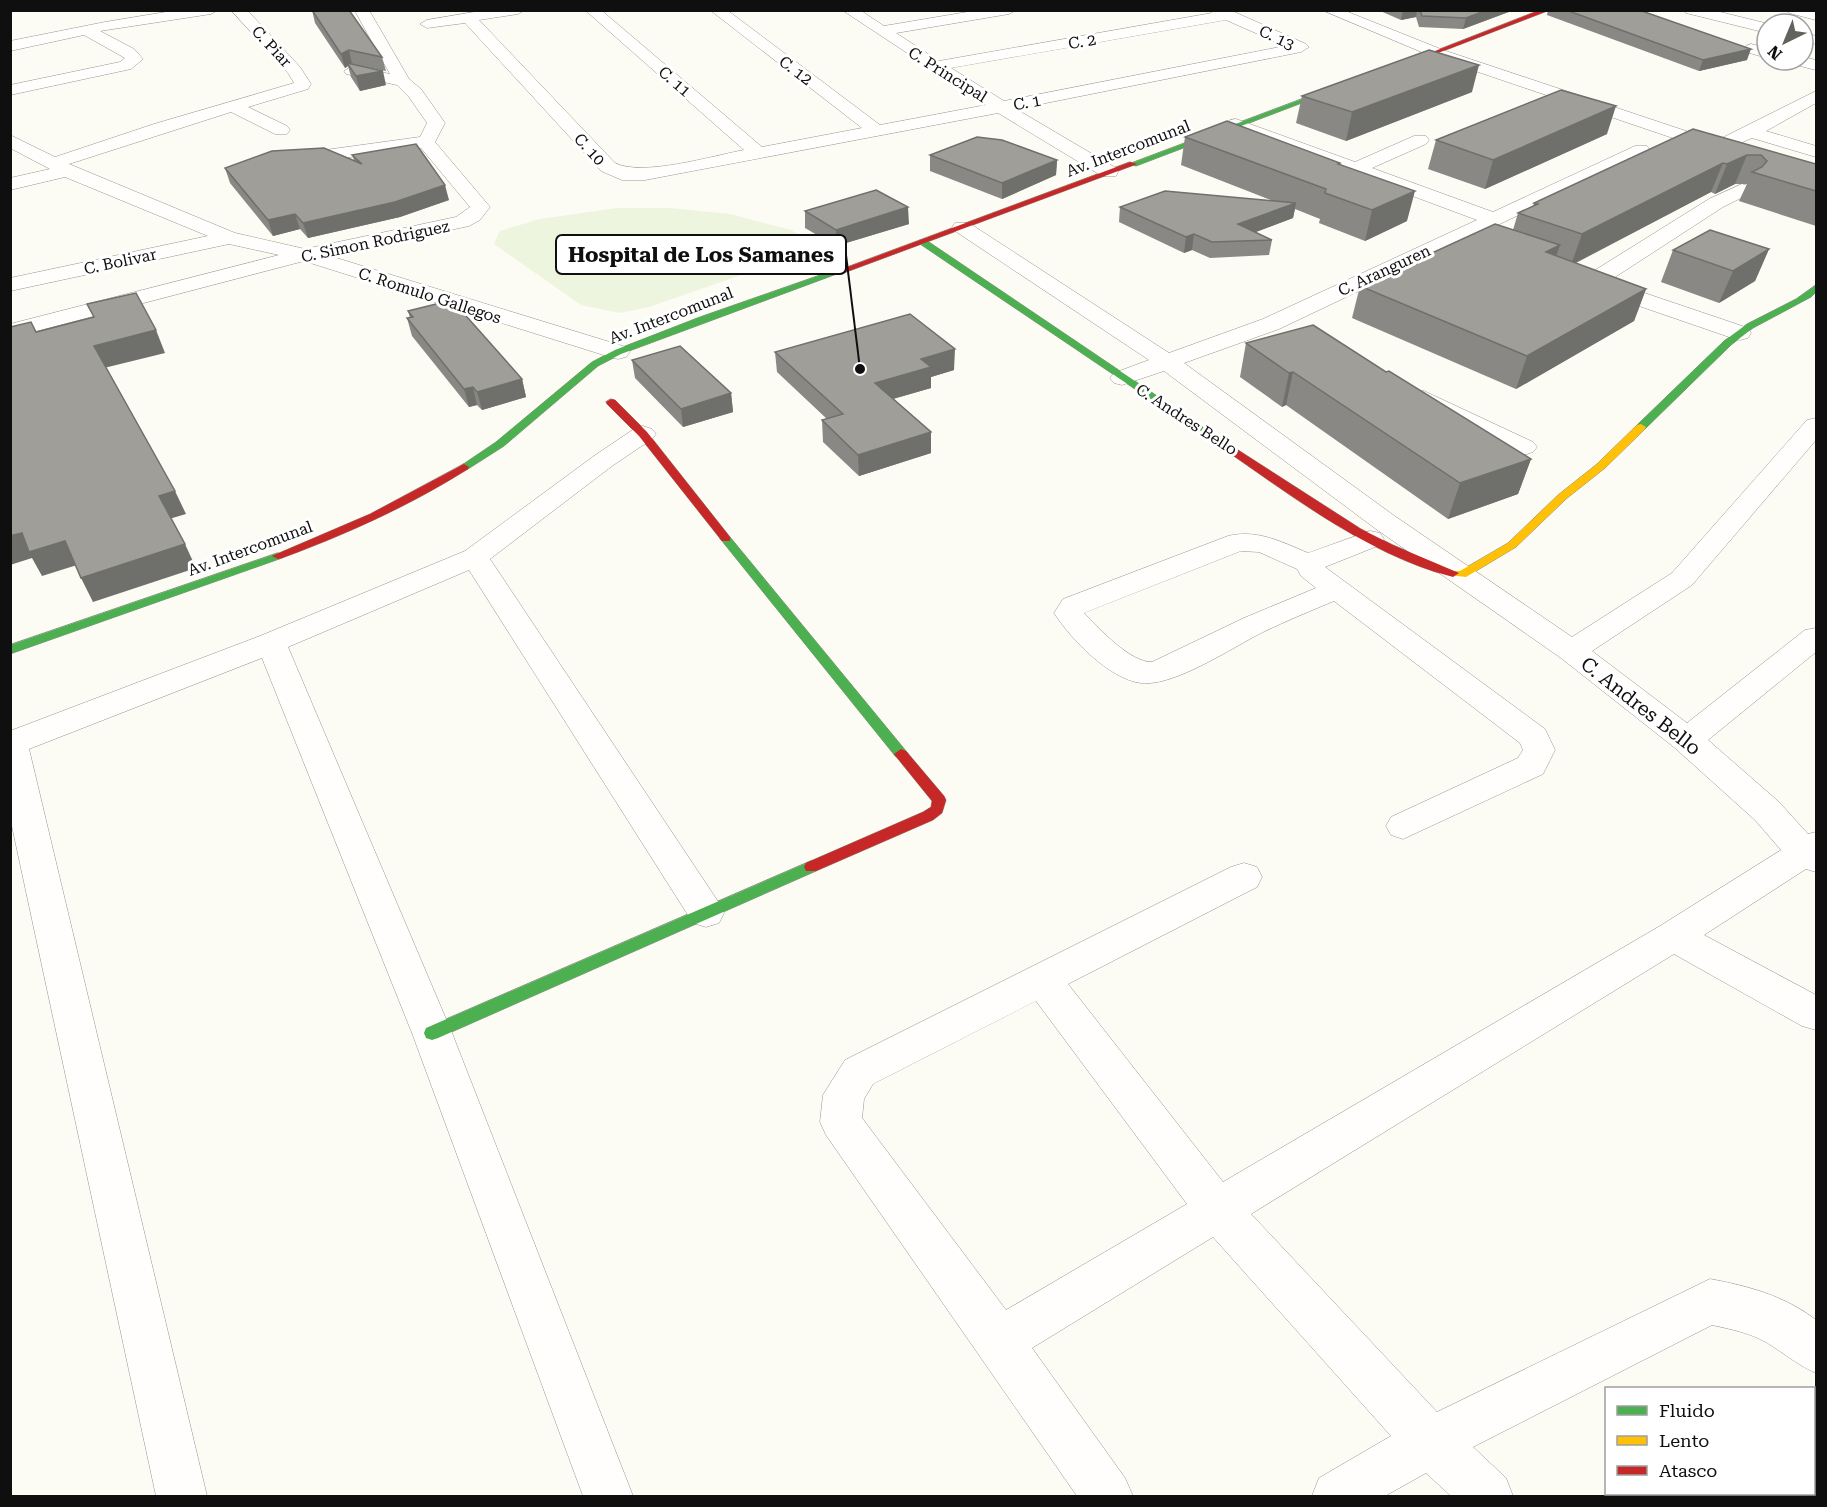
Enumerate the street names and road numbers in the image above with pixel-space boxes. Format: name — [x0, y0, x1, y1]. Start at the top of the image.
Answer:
street label: C. 13 — [1256, 21, 1298, 54]
street label: C. Piar — [248, 22, 296, 71]
street label: C. 2 — [1067, 30, 1098, 53]
street label: C. Principal — [905, 43, 991, 106]
street label: C. 12 — [775, 52, 816, 89]
street label: C. 11 — [655, 62, 695, 101]
street label: C. 1 — [1012, 90, 1043, 114]
street label: Av. Intercomunal — [1063, 116, 1193, 181]
street label: C. 10 — [570, 129, 609, 169]
street label: C. Simon Rodriguez — [299, 216, 451, 266]
street label: C. Aranguren — [1335, 241, 1434, 300]
street label: C. Bolivar — [82, 244, 159, 278]
street label: C. Romulo Gallegos — [356, 263, 504, 328]
street label: Av. Intercomunal — [606, 283, 736, 348]
street label: C. Andres Bello — [1133, 380, 1241, 459]
street label: Av. Intercomunal — [185, 517, 315, 580]
street label: C. Andres Bello — [1576, 652, 1706, 760]

